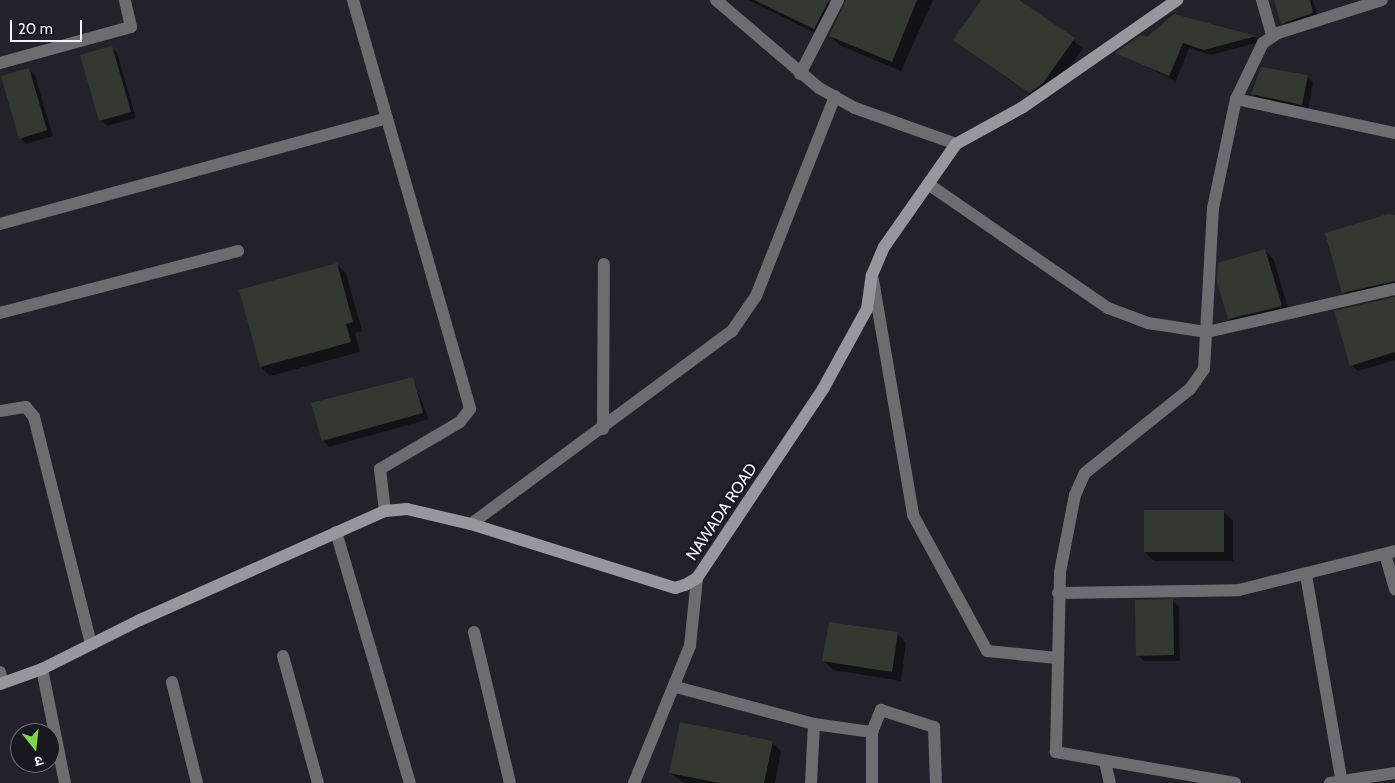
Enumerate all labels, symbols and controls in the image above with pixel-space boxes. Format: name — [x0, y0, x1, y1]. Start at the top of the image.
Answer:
scale bar — [12, 10, 85, 42]
text: 20 m — [18, 20, 53, 38]
street label: NAWADA ROAD — [682, 460, 762, 564]
north arrow — [10, 723, 60, 773]
text: उ — [32, 752, 45, 771]

